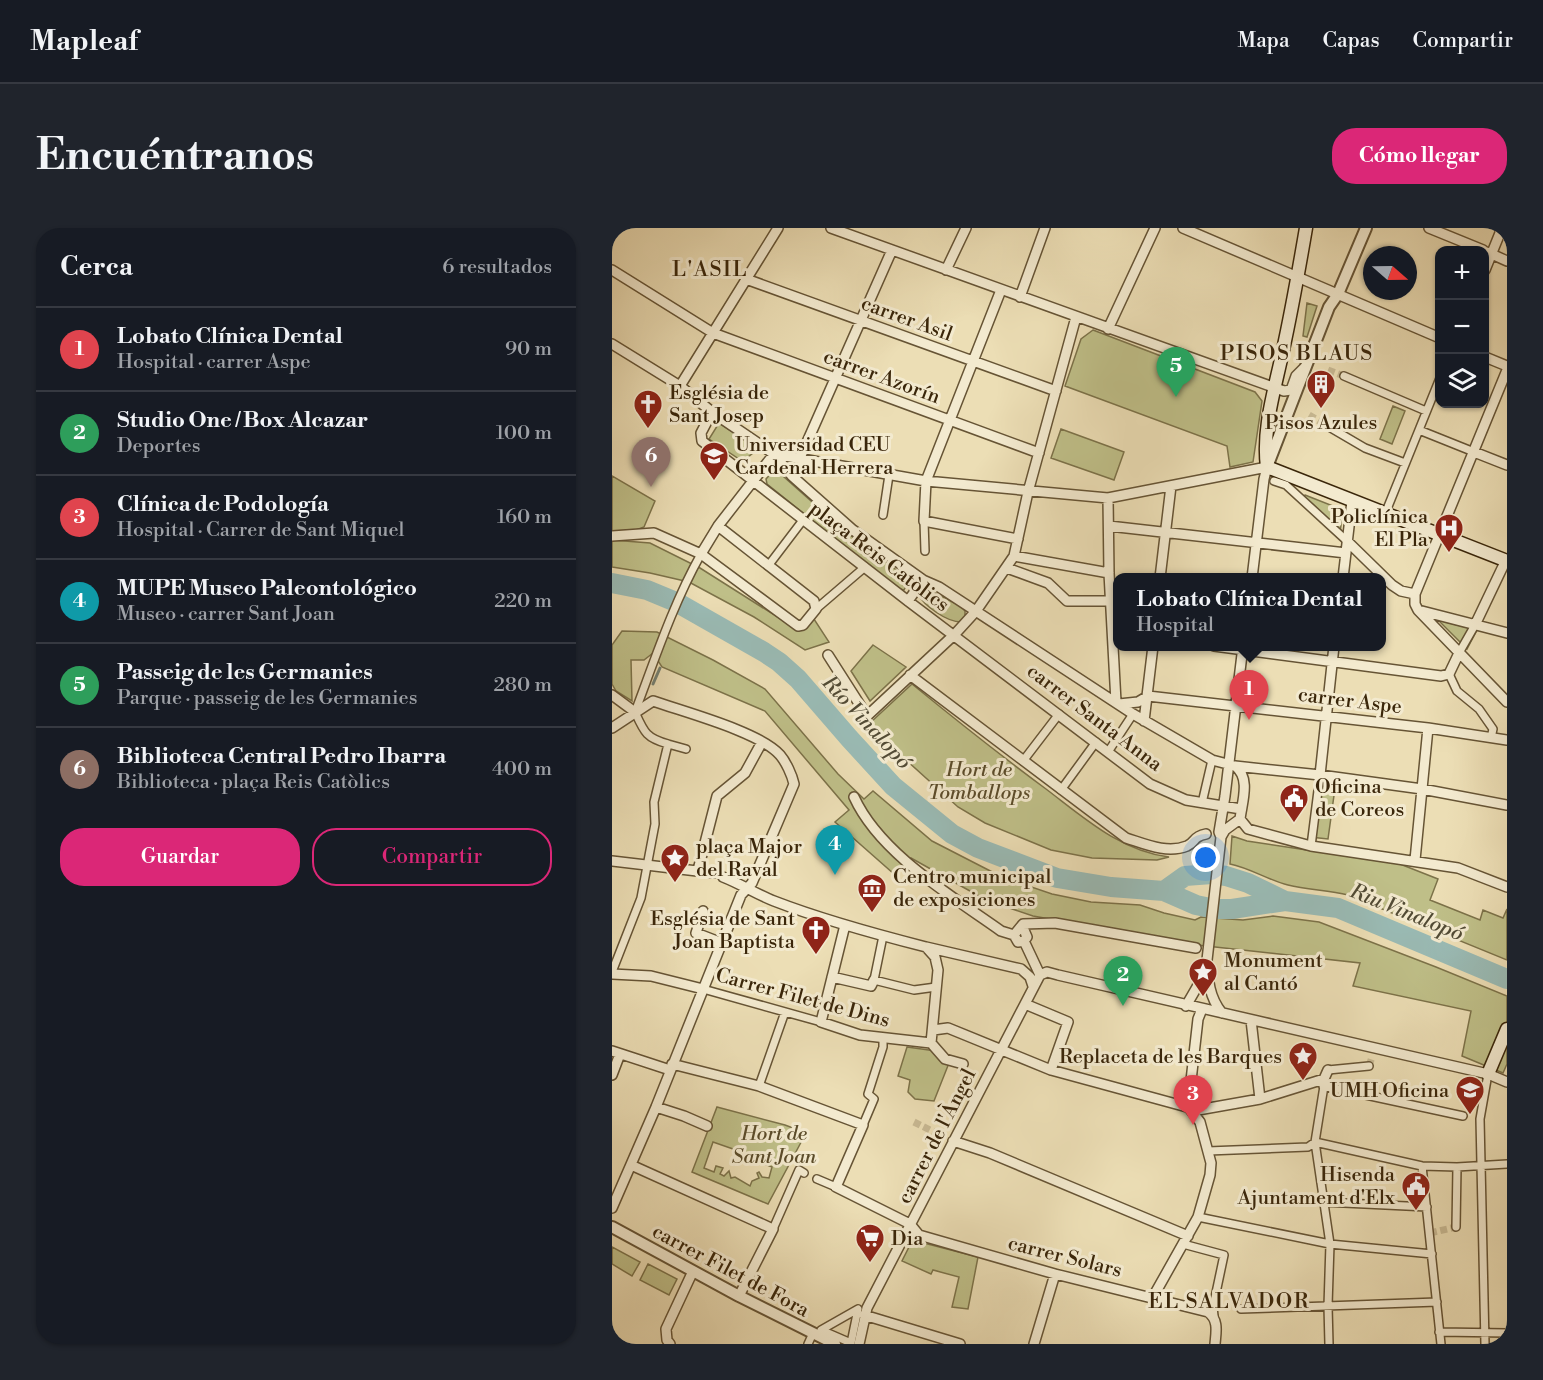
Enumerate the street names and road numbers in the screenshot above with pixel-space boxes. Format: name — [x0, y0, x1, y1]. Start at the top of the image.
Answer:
street label: carrer Asil — [857, 291, 956, 348]
street label: carrer Azorín — [820, 345, 943, 410]
street label: plaça Reis Catòlics — [804, 497, 954, 618]
street label: carrer Santa Anna — [1021, 659, 1168, 778]
street label: carrer Aspe — [1296, 683, 1403, 720]
street label: Carrer Filet de Dins — [713, 963, 892, 1034]
street label: carrer de l'Àngel — [892, 1064, 982, 1208]
street label: carrer Filet de Fora — [647, 1219, 814, 1324]
street label: carrer Solars — [1005, 1231, 1124, 1284]

